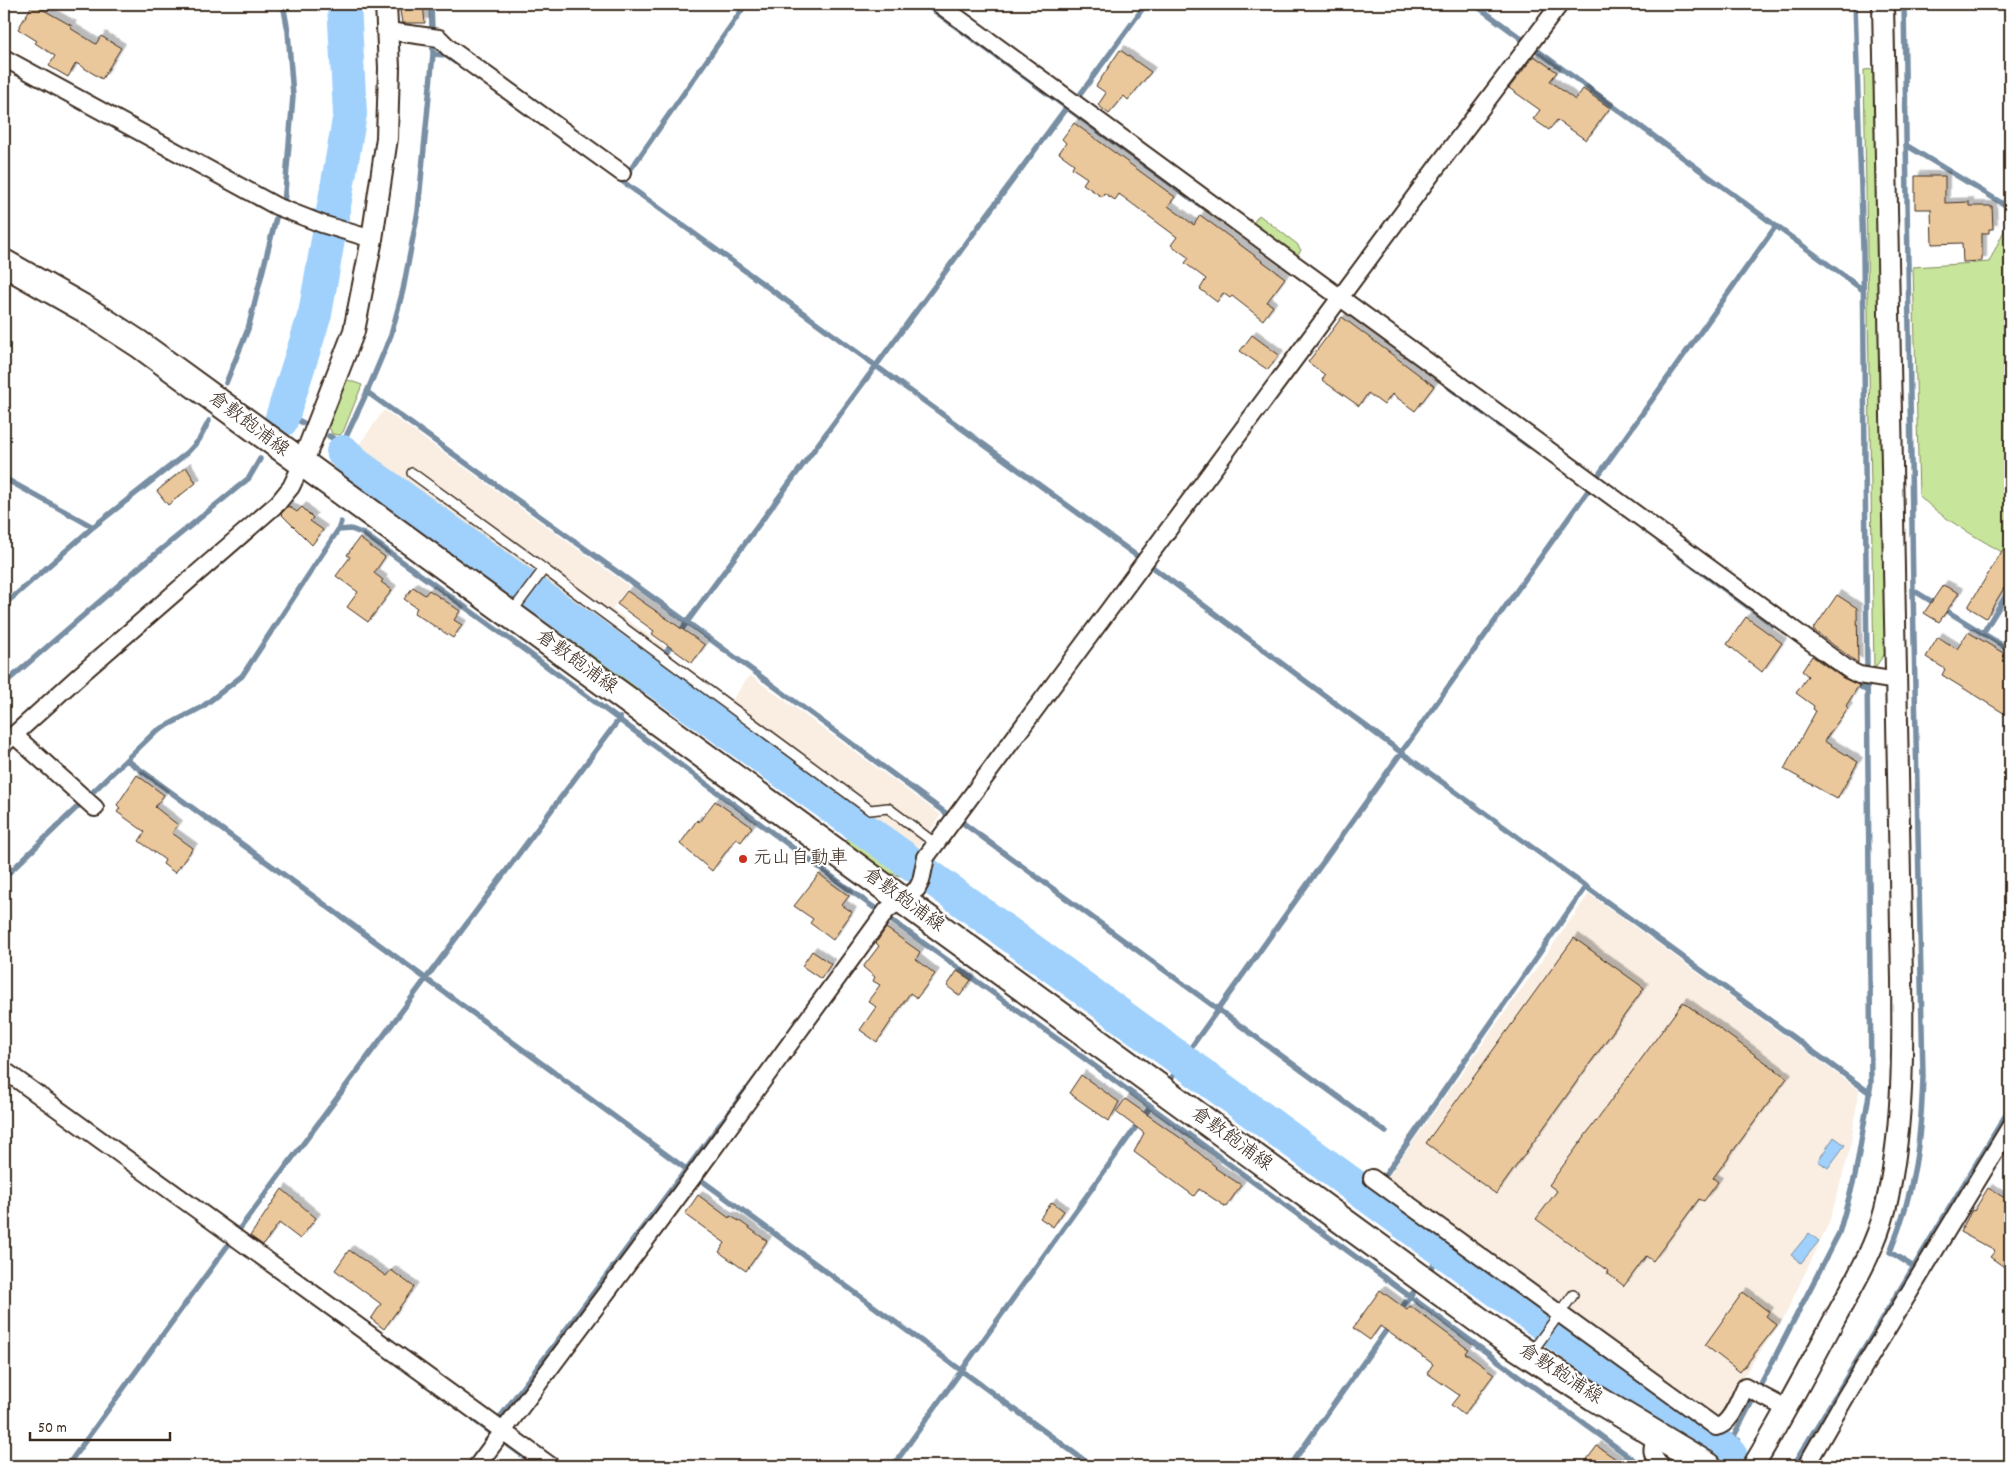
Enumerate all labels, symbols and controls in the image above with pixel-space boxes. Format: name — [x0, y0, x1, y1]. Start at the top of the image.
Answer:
street label: 倉敷飽浦線 — [202, 386, 294, 464]
street label: 倉敷飽浦線 — [530, 624, 622, 702]
place label: 元山自動車 — [753, 846, 848, 873]
marker: 元山自動車 — [737, 853, 749, 865]
street label: 倉敷飽浦線 — [857, 862, 949, 940]
street label: 倉敷飽浦線 — [1185, 1101, 1277, 1179]
street label: 倉敷飽浦線 — [1513, 1338, 1607, 1412]
scale bar — [30, 1410, 170, 1442]
text: 50 m — [38, 1418, 67, 1440]

